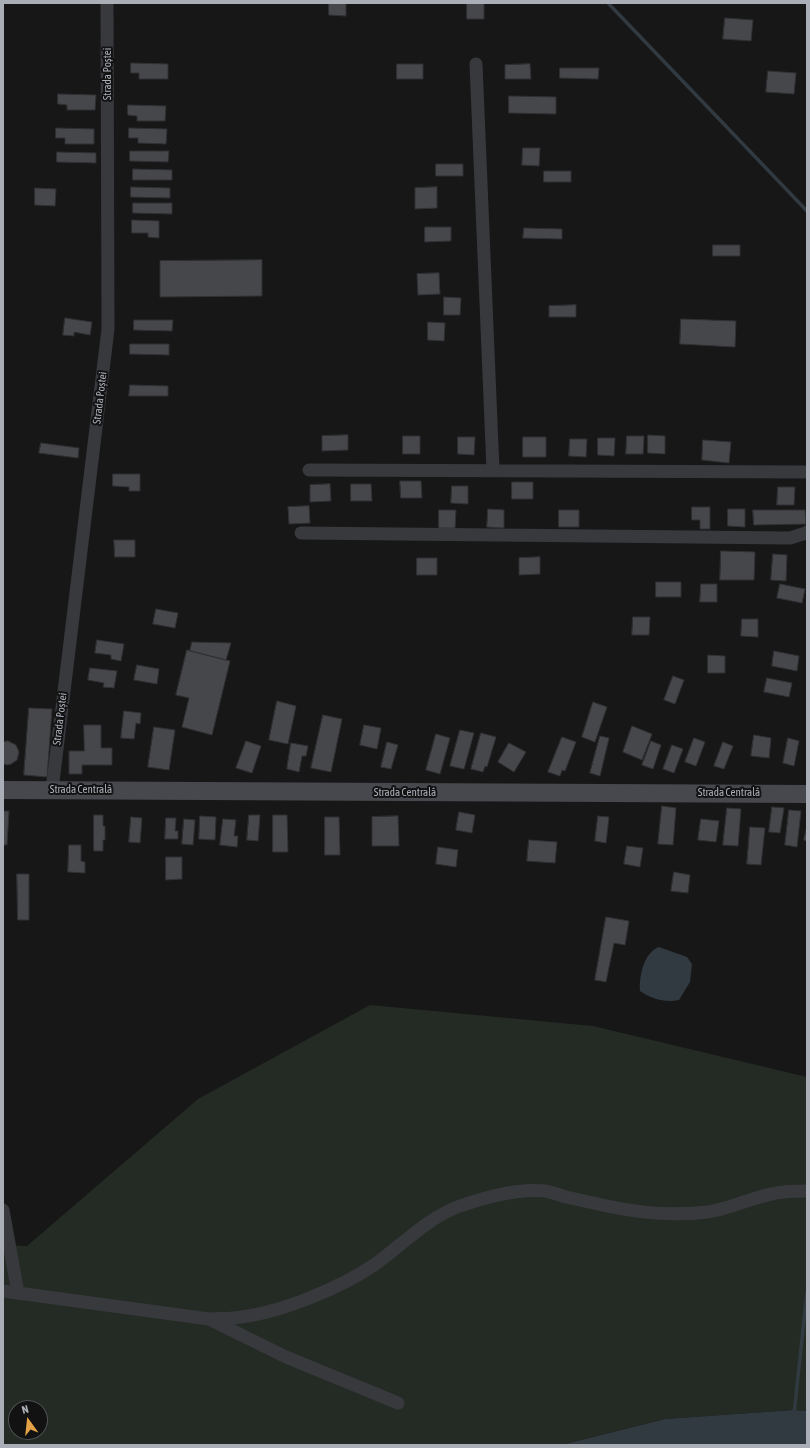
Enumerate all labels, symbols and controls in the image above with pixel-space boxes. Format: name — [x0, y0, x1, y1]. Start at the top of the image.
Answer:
street label: Strada Poștei — [101, 48, 115, 100]
street label: Strada Poștei — [90, 371, 110, 425]
street label: Strada Poștei — [50, 692, 70, 746]
street label: Strada Centrală — [50, 783, 112, 797]
street label: Strada Centrală — [374, 786, 436, 800]
street label: Strada Centrală — [698, 786, 760, 800]
north arrow — [8, 1400, 48, 1440]
text: N — [20, 1403, 30, 1416]

